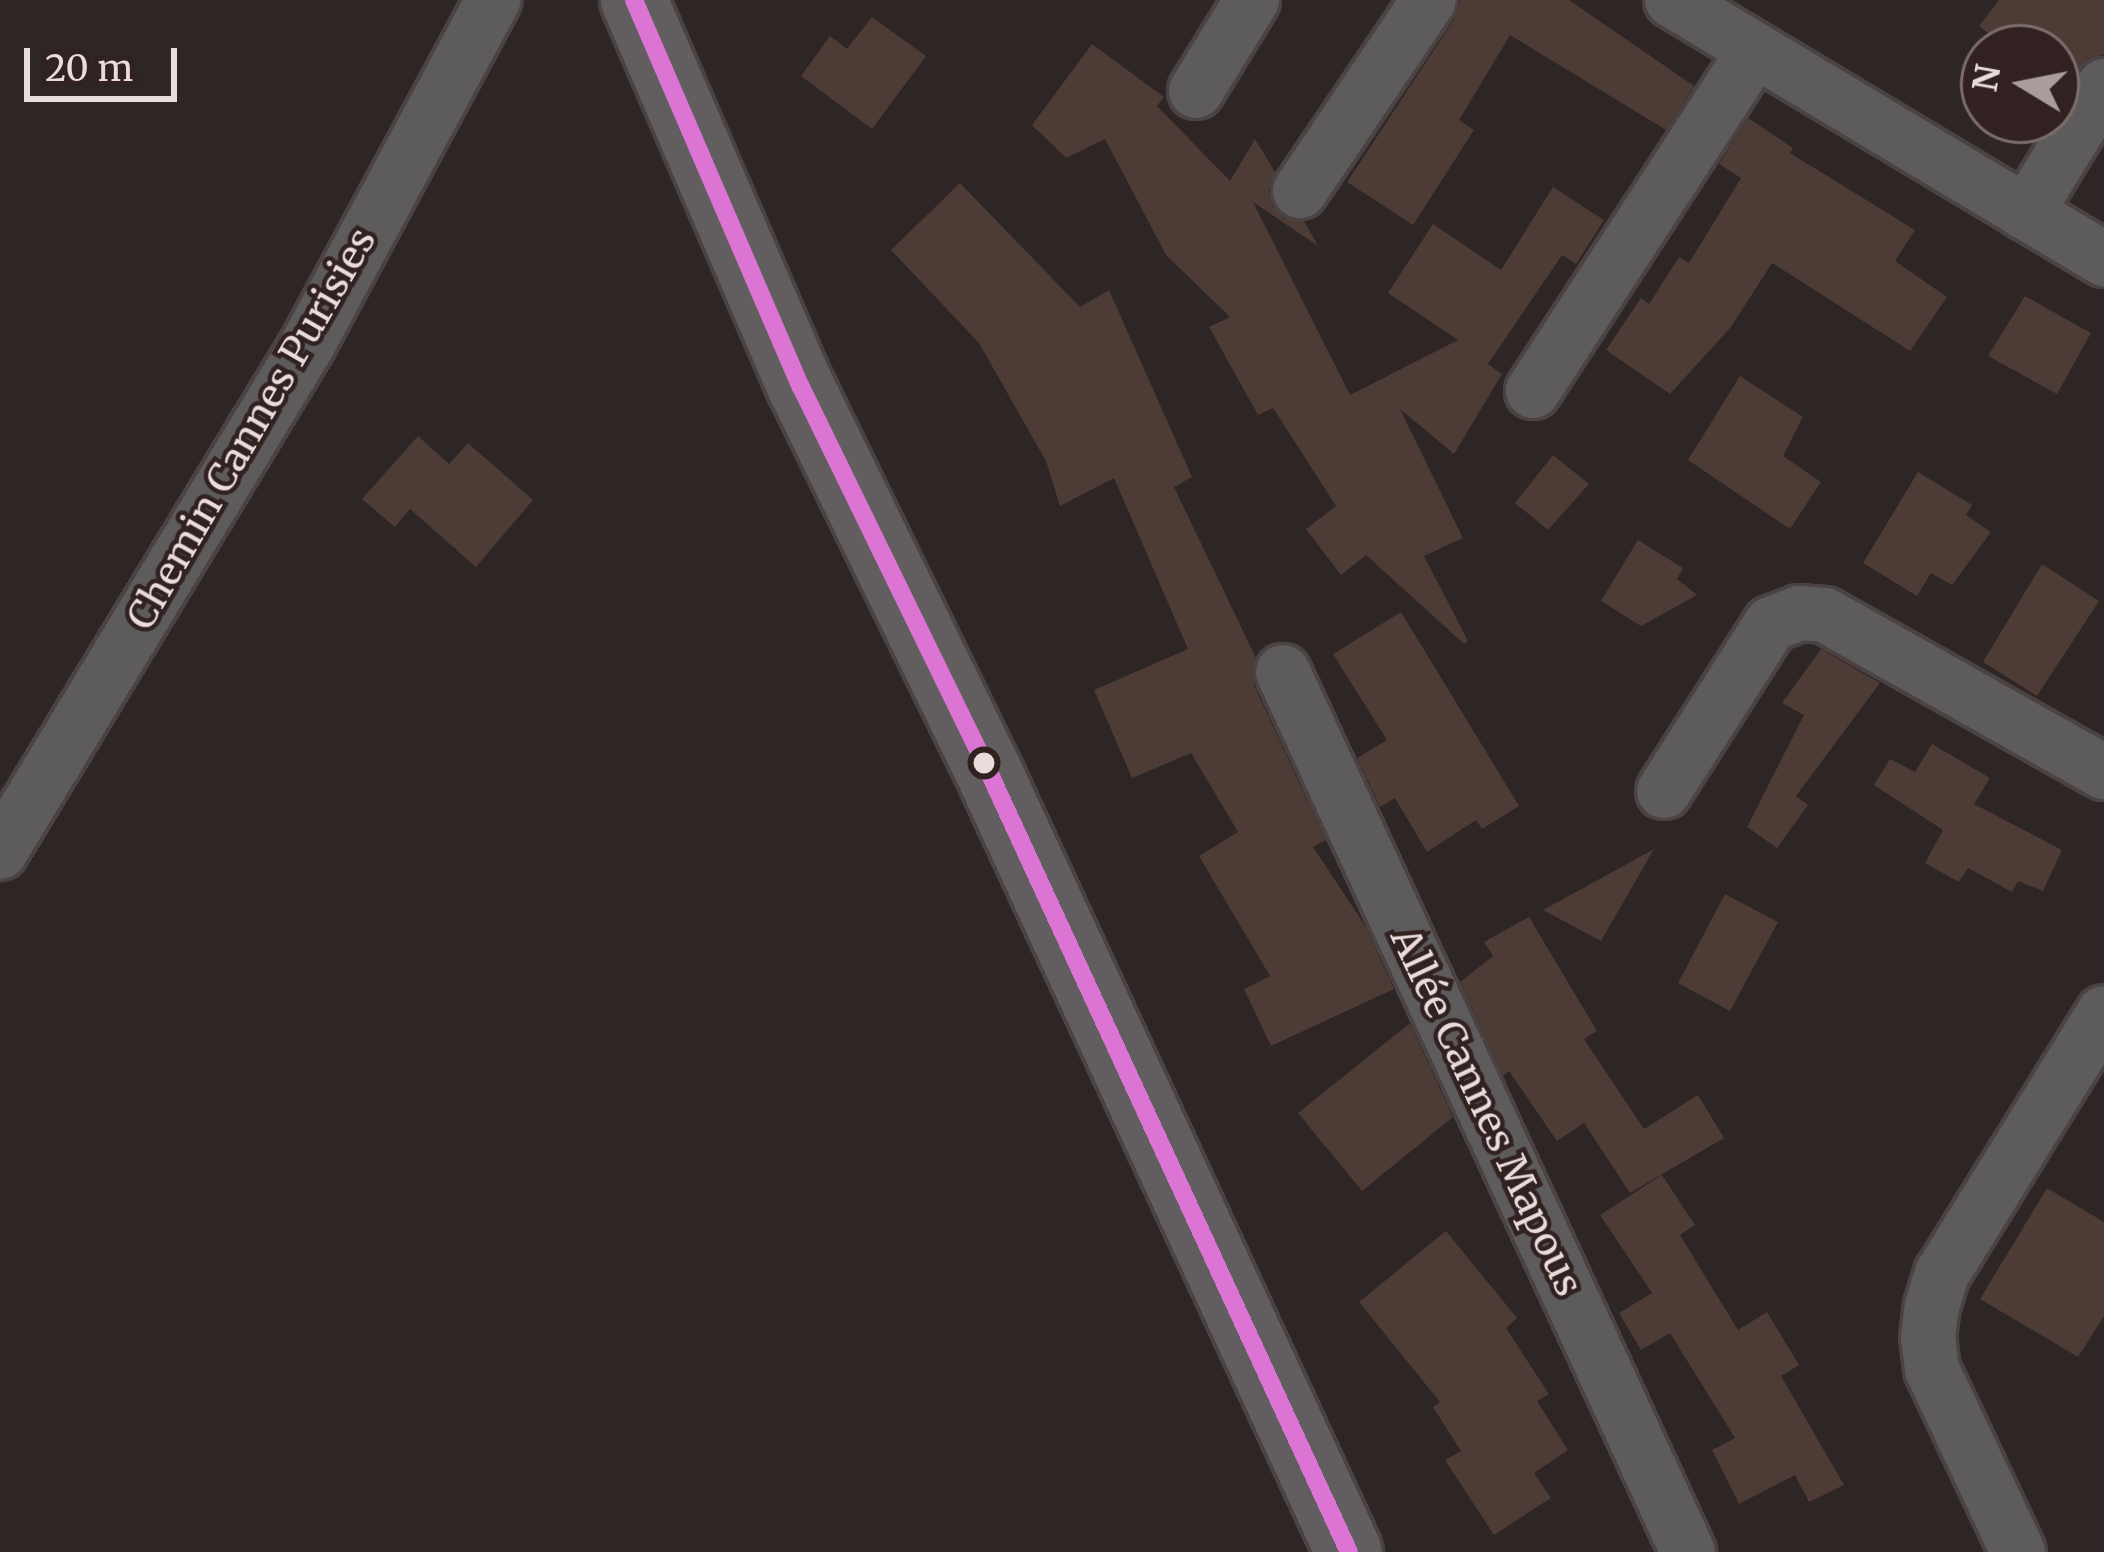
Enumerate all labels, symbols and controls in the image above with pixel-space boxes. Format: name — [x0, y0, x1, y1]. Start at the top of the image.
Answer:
scale bar — [30, 24, 183, 98]
north arrow — [1960, 24, 2080, 144]
text: 20 m — [45, 46, 133, 91]
text: N — [1965, 62, 2009, 95]
street label: Chemin Cannes Purisies — [118, 220, 386, 638]
unlabelled marker — [973, 752, 995, 774]
street label: Allée Cannes Mapous — [1380, 921, 1592, 1303]

